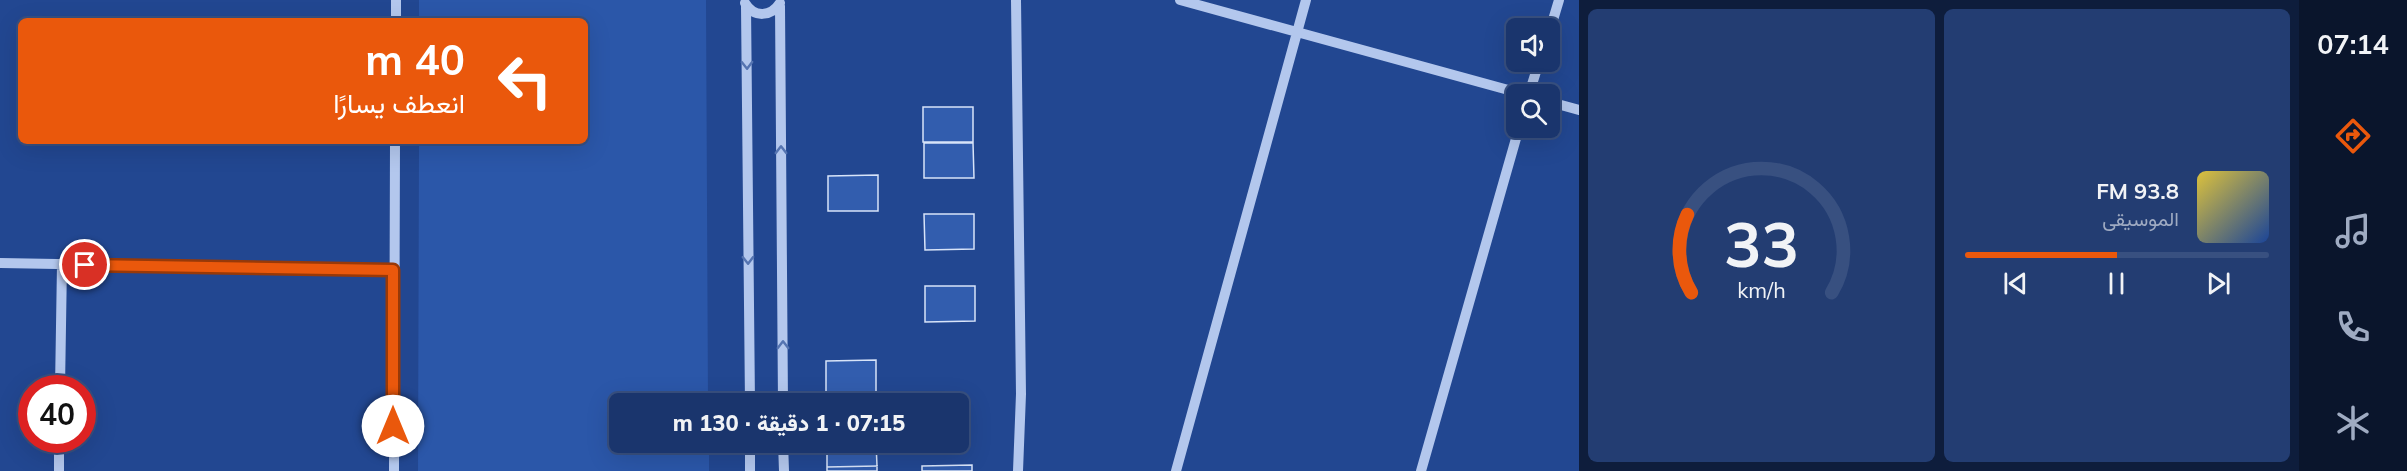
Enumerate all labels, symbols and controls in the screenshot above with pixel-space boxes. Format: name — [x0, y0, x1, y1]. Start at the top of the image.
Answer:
map controls — [1506, 18, 1560, 138]
button: sound — [1506, 18, 1560, 72]
text: 07:14 — [2317, 27, 2389, 61]
text: 40 m — [365, 33, 465, 86]
icon: left — [486, 42, 564, 120]
one-way arrow — [740, 60, 753, 69]
button: search — [1506, 84, 1560, 138]
text: انعطف يسارًا — [333, 86, 465, 120]
icon: directions — [2332, 115, 2374, 157]
one-way arrow — [775, 146, 787, 155]
text: 93.8 FM — [2096, 177, 2179, 205]
text: 33 — [1724, 204, 1799, 283]
text: الموسيقى — [2102, 206, 2179, 231]
icon: music — [2332, 210, 2374, 252]
pin — [59, 239, 110, 290]
icon: arrive — [68, 248, 101, 281]
one-way arrow — [742, 255, 754, 264]
icon: previous — [1999, 267, 2032, 300]
icon: pause — [2100, 267, 2133, 300]
icon: next — [2202, 267, 2235, 300]
text: km/h — [1737, 276, 1785, 303]
icon: phone — [2332, 306, 2374, 348]
one-way arrow — [777, 341, 789, 350]
speed limit sign: 40 — [18, 375, 96, 453]
position arrow — [361, 394, 425, 458]
icon: climate — [2332, 402, 2374, 444]
text: 07:15 · 1 دقيقة · 130 m — [673, 409, 905, 437]

